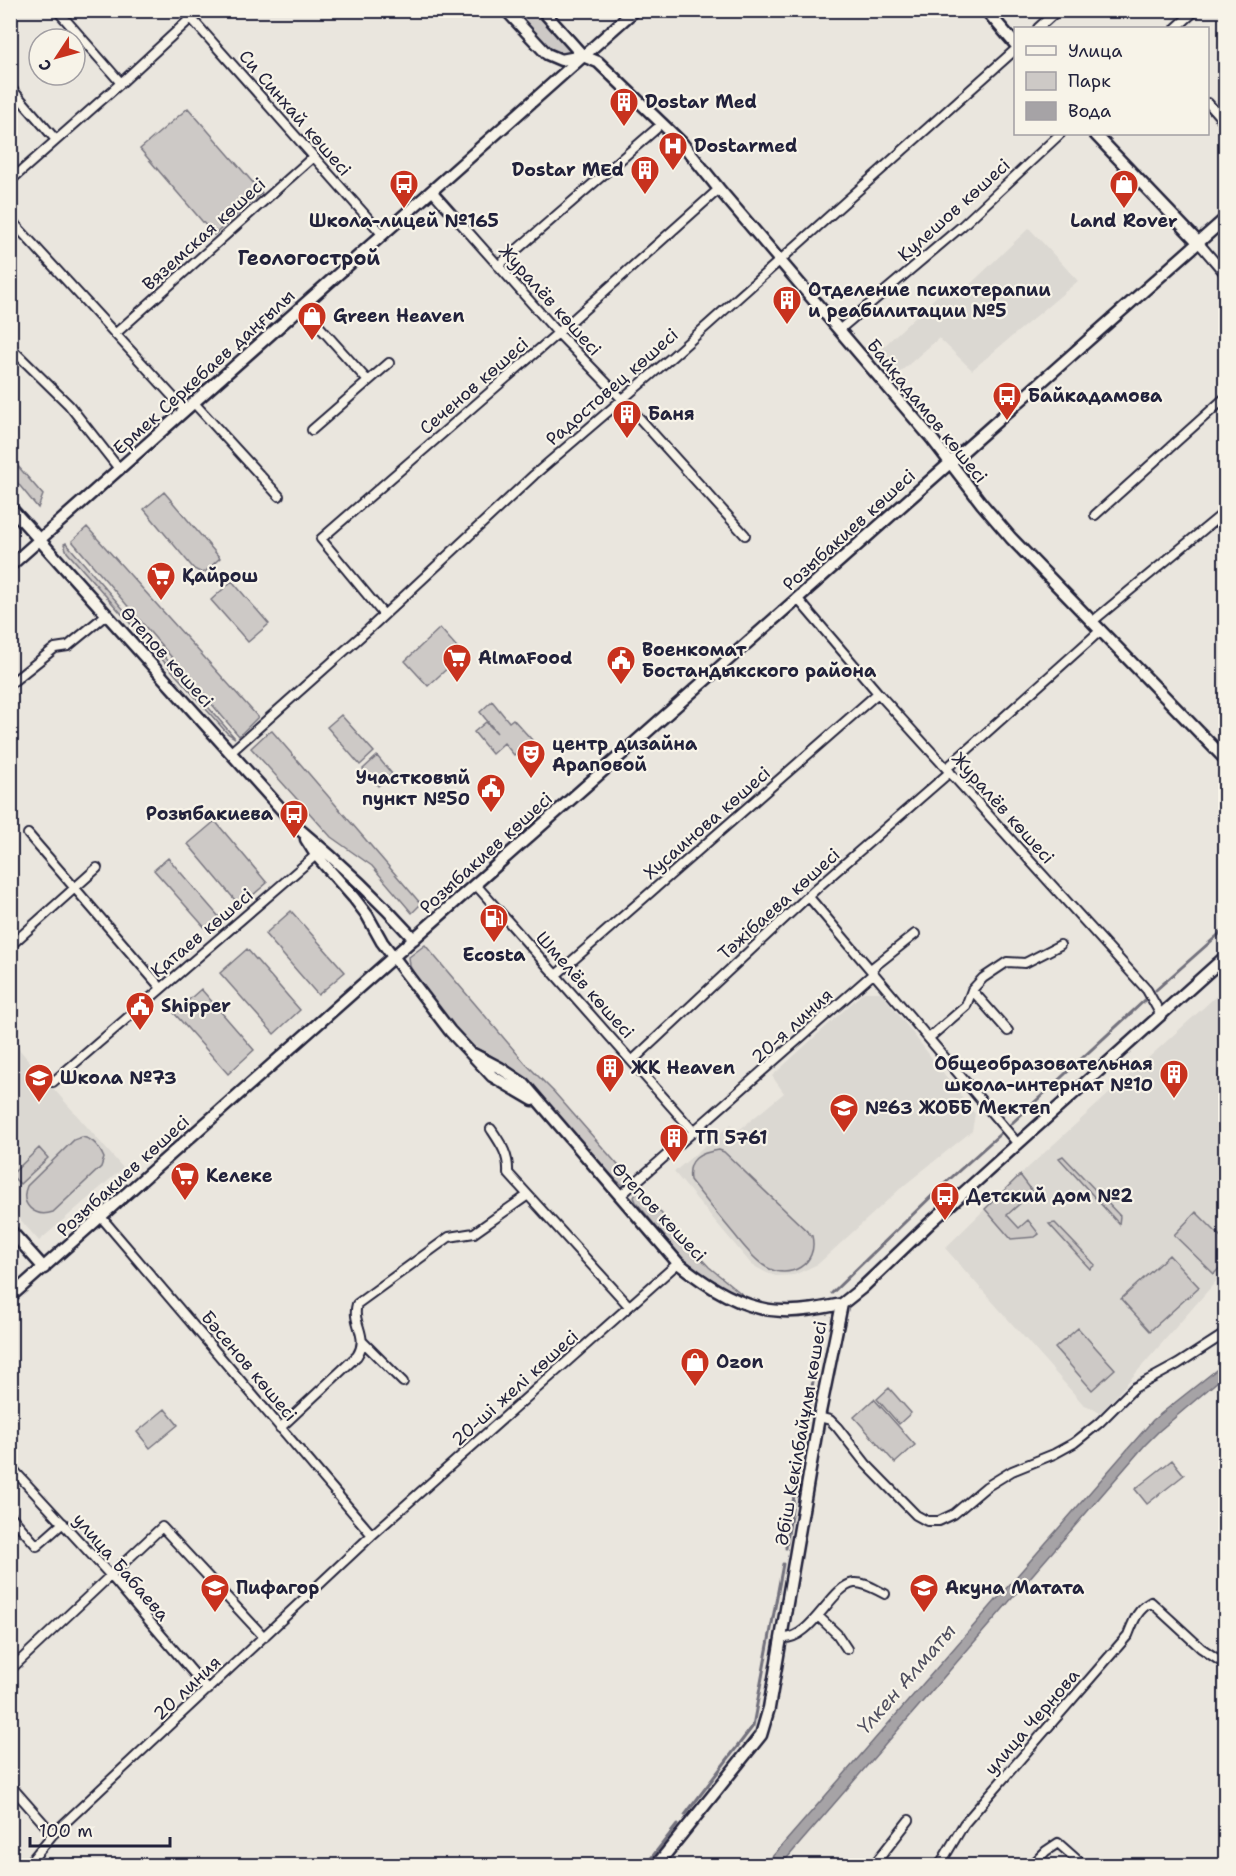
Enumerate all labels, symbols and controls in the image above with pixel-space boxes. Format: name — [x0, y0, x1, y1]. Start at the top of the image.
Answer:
north arrow — [27, 27, 87, 87]
legend — [1014, 27, 1209, 135]
text: Улица — [1068, 39, 1122, 63]
street label: Си Синхай көшесі — [233, 45, 357, 181]
text: С — [34, 55, 57, 76]
text: Парк — [1068, 69, 1111, 93]
building icon: Dostar Med — [608, 86, 640, 128]
place label: Dostar Med — [645, 90, 757, 114]
text: Вода — [1068, 99, 1111, 123]
hospital icon: Dostarmed — [657, 130, 689, 172]
place label: Dostarmed — [694, 134, 797, 158]
street label: Кулешов көшесі — [893, 153, 1015, 267]
building icon: Dostar MEd — [629, 154, 661, 196]
place label: Dostar MEd — [512, 158, 624, 182]
bus stop icon: Школа-лицей №165 — [388, 168, 420, 210]
shop icon: Land Rover — [1108, 168, 1140, 210]
street label: Вяземская көшесі — [137, 172, 271, 296]
place label: Школа-лицей №165 — [309, 209, 499, 233]
place label: Land Rover — [1070, 209, 1178, 233]
street label: Журалёв көшесі — [493, 239, 607, 361]
district label: Геологострой — [238, 245, 380, 271]
place label: Отделение психотерапии и реабилитации №5 — [808, 278, 1051, 323]
street label: Ермек Серкебаев даңғылы — [108, 284, 300, 460]
building icon: Отделение психотерапии и реабилитации №5 — [771, 284, 803, 326]
shop icon: Green Heaven — [296, 300, 328, 342]
place label: Green Heaven — [333, 304, 464, 328]
street label: Радостовец көшесі — [541, 323, 683, 451]
street label: Сеченов көшесі — [414, 332, 534, 440]
street label: Байқадамов көшесі — [861, 334, 993, 488]
bus stop icon: Байкадамова — [991, 380, 1023, 422]
place label: Байкадамова — [1028, 384, 1163, 408]
building icon: Баня — [611, 398, 643, 440]
place label: Баня — [648, 402, 695, 426]
street label: Розыбакиев көшесі — [777, 464, 921, 596]
supermarket icon: Қайрош — [145, 560, 177, 602]
place label: Қайрош — [182, 564, 258, 588]
street label: Өтепов көшесі — [115, 601, 219, 713]
place label: Военкомат Бостандыкского района — [642, 638, 877, 683]
supermarket icon: AlmaFood — [441, 642, 473, 684]
public building icon: Военкомат Бостандыкского района — [605, 644, 637, 686]
place label: AlmaFood — [478, 646, 572, 670]
place label: центр дизайна Араповой — [552, 732, 698, 777]
theatre icon: центр дизайна Араповой — [515, 738, 547, 780]
street label: Журалёв көшесі — [946, 747, 1060, 869]
street label: Хусаинова көшесі — [638, 761, 776, 885]
place label: Участковый пункт №50 — [356, 766, 471, 811]
public building icon: Участковый пункт №50 — [475, 772, 507, 814]
street label: Розыбакиев көшесі — [414, 787, 558, 919]
bus stop icon: Розыбакиева — [278, 798, 310, 840]
place label: Розыбакиева — [146, 802, 274, 826]
street label: Тәжібаева көшесі — [713, 843, 845, 965]
street label: Қатаев көшесі — [146, 883, 258, 983]
fuel station icon: Ecosta — [478, 902, 510, 944]
street label: Шмелёв көшесі — [530, 926, 640, 1044]
place label: Ecosta — [462, 943, 526, 967]
street label: 20-я линия — [746, 983, 838, 1069]
public building icon: Shipper — [124, 990, 156, 1032]
place label: Shipper — [161, 994, 231, 1018]
building icon: ЖК Heaven — [594, 1052, 626, 1094]
place label: Общеобразовательная школа-интернат №10 — [934, 1052, 1153, 1097]
place label: ЖК Heaven — [631, 1056, 735, 1080]
building icon: Общеобразовательная школа-интернат №10 — [1158, 1058, 1190, 1100]
school or university icon: Школа №73 — [23, 1062, 55, 1104]
place label: Школа №73 — [60, 1066, 177, 1090]
school or university icon: №63 ЖОББ Мектеп — [828, 1092, 860, 1134]
place label: №63 ЖОББ Мектеп — [865, 1096, 1051, 1120]
street label: Розыбакиев көшесі — [51, 1110, 195, 1242]
building icon: ТП 5761 — [658, 1122, 690, 1164]
place label: ТП 5761 — [695, 1126, 767, 1150]
street label: Өтепов көшесі — [606, 1157, 712, 1267]
supermarket icon: Келеке — [169, 1160, 201, 1202]
place label: Келеке — [206, 1164, 273, 1188]
bus stop icon: Детский дом №2 — [929, 1180, 961, 1222]
place label: Детский дом №2 — [966, 1184, 1133, 1208]
street label: Бәсенов көшесі — [196, 1306, 302, 1426]
street label: Әбіш Кекілбайұлы көшесі — [769, 1319, 833, 1547]
street label: 20-ші желі көшесі — [446, 1325, 584, 1451]
shop icon: Ozon — [679, 1346, 711, 1388]
place label: Ozon — [716, 1350, 763, 1374]
street label: улица Бабаева — [67, 1508, 175, 1626]
school or university icon: Пифагор — [199, 1572, 231, 1614]
school or university icon: Акуна Матата — [908, 1572, 940, 1614]
place label: Пифагор — [236, 1576, 319, 1600]
place label: Акуна Матата — [945, 1576, 1085, 1600]
water label: Үлкен Алматы — [851, 1618, 961, 1740]
street label: 20 линия — [148, 1650, 226, 1726]
street label: улица Чернова — [979, 1664, 1085, 1780]
scale bar — [30, 1810, 170, 1848]
text: 100 m — [39, 1819, 93, 1843]

